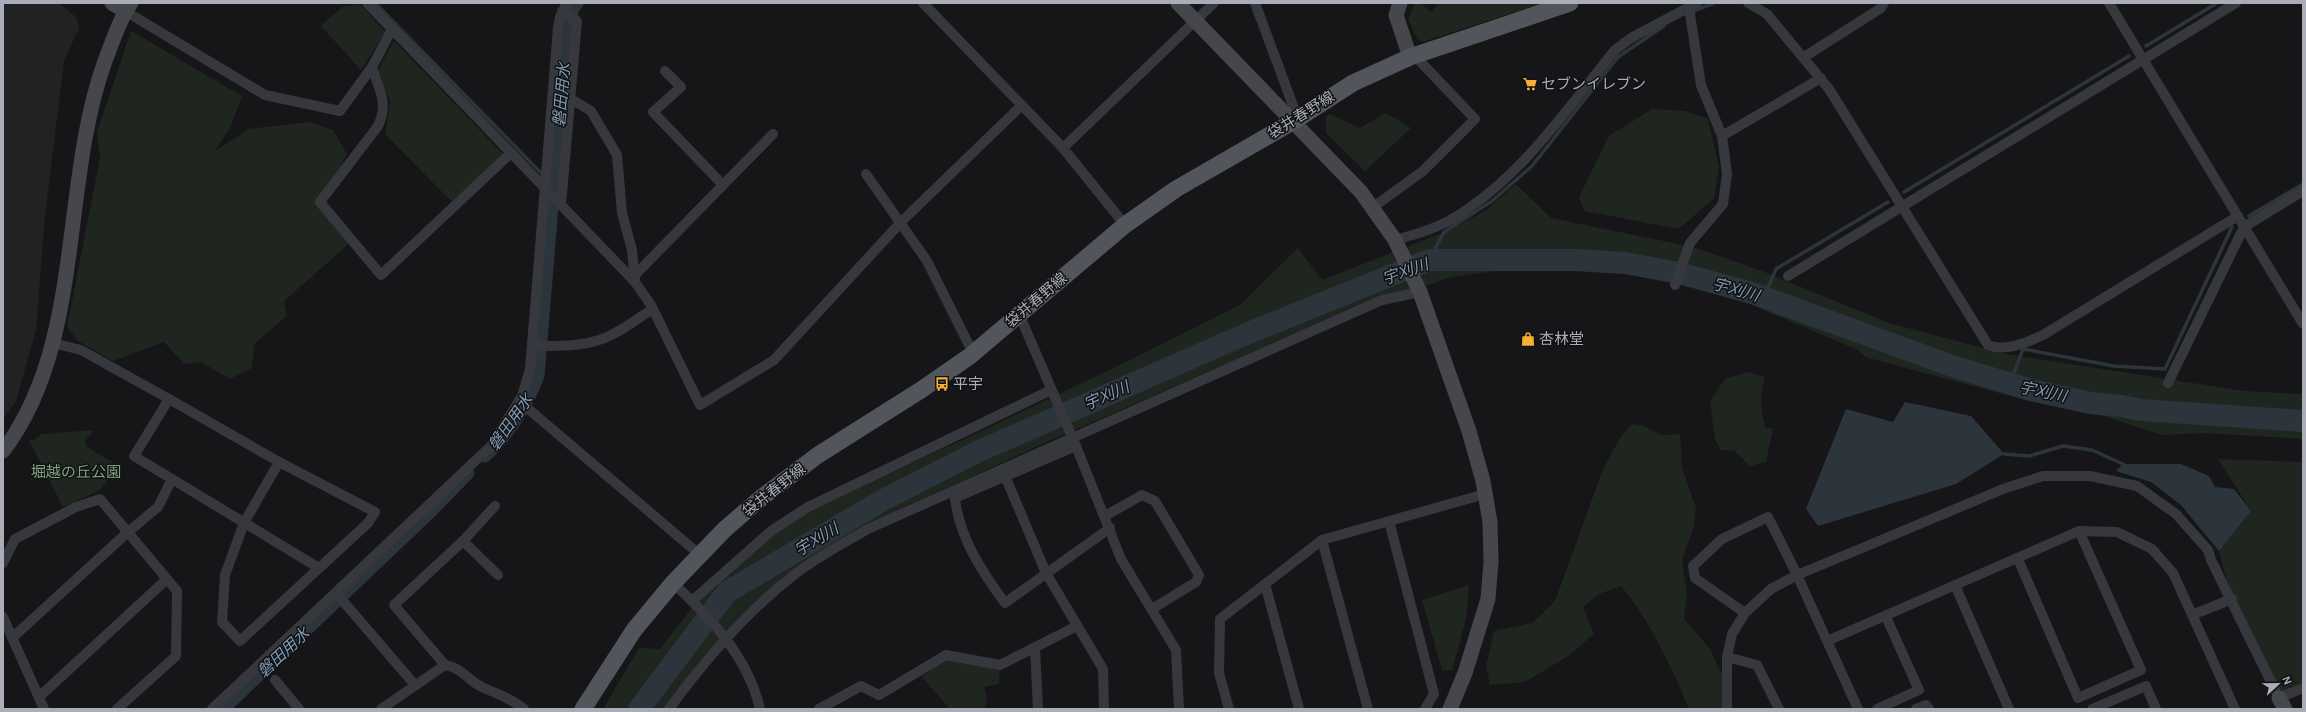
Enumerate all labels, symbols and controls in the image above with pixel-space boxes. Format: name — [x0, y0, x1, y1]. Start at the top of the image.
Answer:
water label: 磐田用水 — [549, 60, 574, 128]
place label: セブンイレブン — [1541, 75, 1646, 93]
supermarket icon: セブンイレブン — [1522, 76, 1538, 92]
street label: 袋井春野線 — [1264, 87, 1338, 143]
water label: 宇刈川 — [1379, 254, 1433, 289]
street label: 袋井春野線 — [1001, 269, 1071, 331]
water label: 宇刈川 — [1710, 274, 1763, 306]
place label: 杏林堂 — [1539, 330, 1584, 348]
shop icon: 杏林堂 — [1520, 331, 1536, 347]
place label: 平宇 — [953, 375, 983, 393]
bus stop icon: 平宇 — [934, 376, 950, 392]
water label: 宇刈川 — [1080, 376, 1134, 414]
water label: 宇刈川 — [2017, 377, 2070, 406]
water label: 磐田用水 — [484, 389, 538, 454]
street label: 袋井春野線 — [739, 460, 809, 520]
park label: 堀越の丘公園 — [31, 463, 121, 481]
water label: 宇刈川 — [791, 518, 843, 560]
water label: 磐田用水 — [253, 622, 315, 681]
north arrow — [2258, 664, 2298, 704]
text: N — [2279, 674, 2295, 686]

